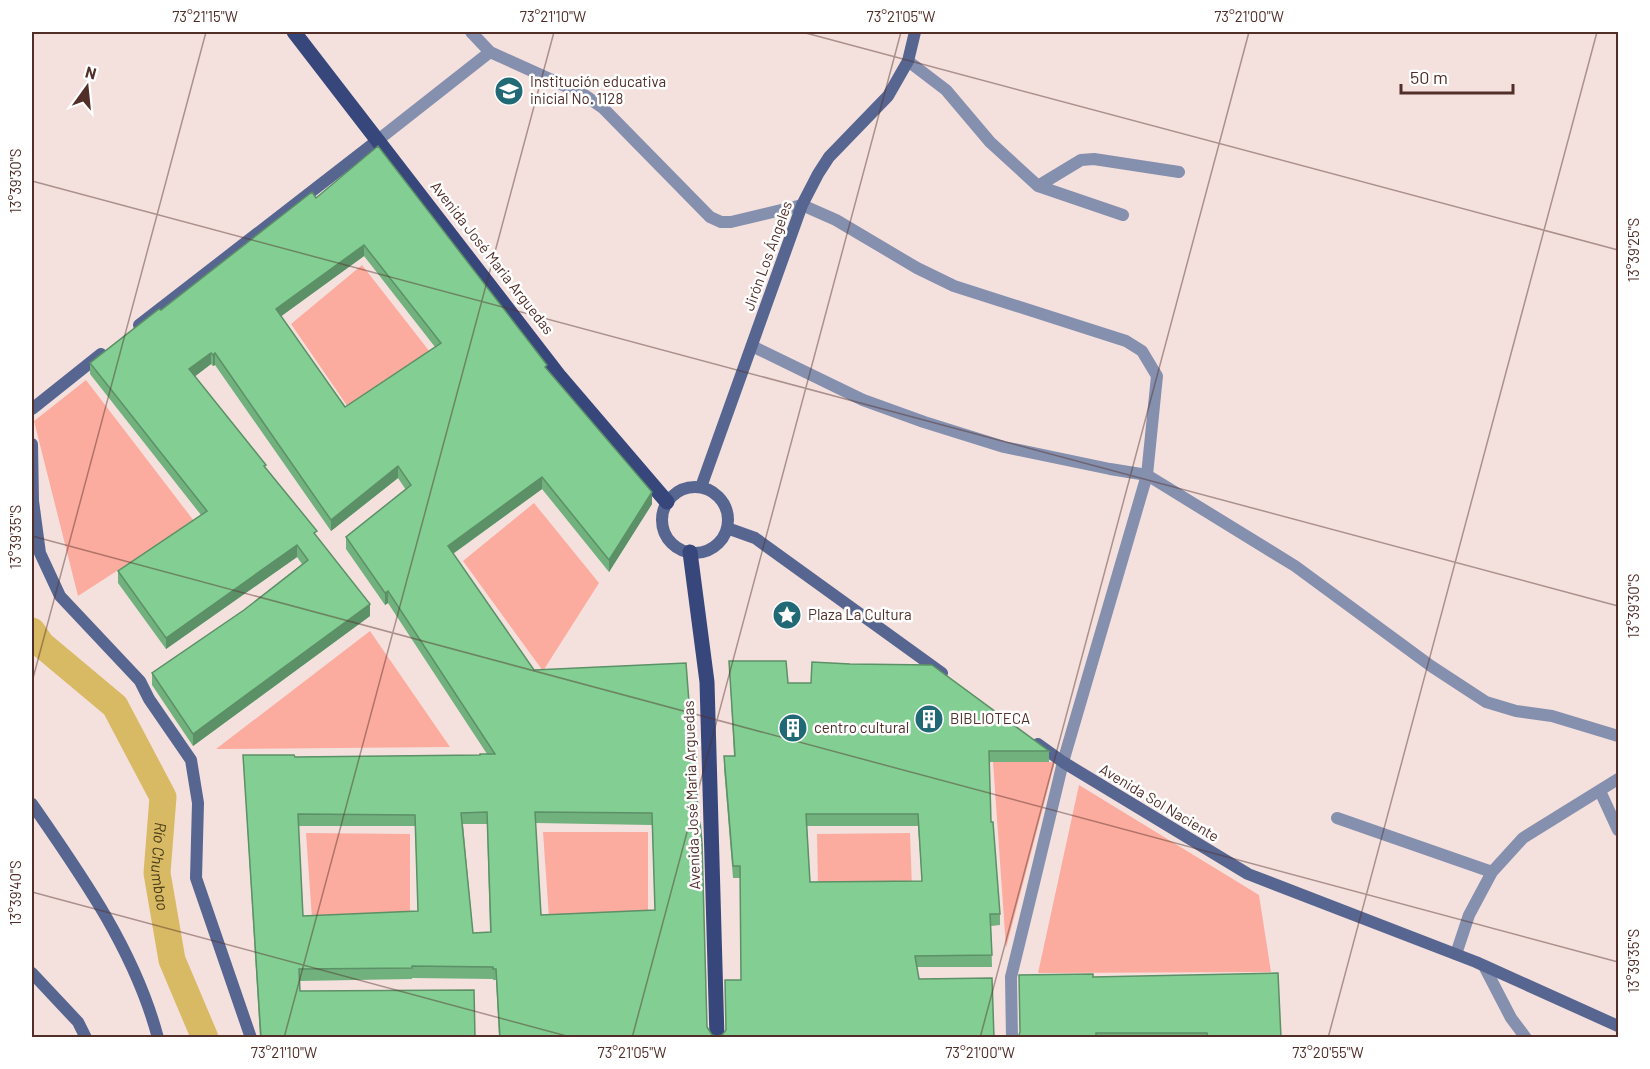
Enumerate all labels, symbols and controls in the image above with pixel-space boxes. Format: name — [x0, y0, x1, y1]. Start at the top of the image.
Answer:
text: 73°21'15"W — [172, 7, 238, 25]
text: 73°21'10"W — [520, 7, 586, 25]
text: 73°21'05"W — [867, 7, 935, 25]
text: 73°21'00"W — [1214, 7, 1284, 25]
north arrow — [57, 57, 117, 117]
scale bar — [1401, 57, 1514, 95]
text: N — [83, 61, 99, 83]
text: 50 m — [1410, 66, 1448, 88]
place label: Institución educativa inicial No. 1128 — [530, 72, 666, 107]
school or university icon: Institución educativa inicial No. 1128 — [493, 75, 525, 107]
text: 13°39'30"S — [6, 148, 24, 214]
street label: Avenida José Maria Arguedas — [427, 177, 558, 337]
street label: Jirón Los Ángeles — [739, 198, 795, 313]
text: 13°39'25"S — [1624, 218, 1642, 282]
text: 13°39'35"S — [6, 505, 24, 569]
text: 13°39'30"S — [1624, 573, 1642, 639]
place icon: Plaza La Cultura — [771, 599, 803, 631]
place label: Plaza La Cultura — [808, 605, 912, 623]
street label: Avenida José Maria Arguedas — [679, 700, 703, 890]
building icon: BIBLIOTECA — [913, 703, 945, 735]
place label: BIBLIOTECA — [950, 709, 1030, 727]
building icon: centro cultural — [777, 712, 809, 744]
place label: centro cultural — [814, 718, 909, 736]
street label: Avenida Sol Naciente — [1096, 759, 1223, 845]
water label: Río Chumbao — [148, 822, 173, 912]
text: 13°39'40"S — [6, 860, 24, 926]
text: 13°39'35"S — [1624, 929, 1642, 993]
text: 73°21'10"W — [251, 1043, 317, 1061]
text: 73°21'05"W — [598, 1043, 666, 1061]
text: 73°21'00"W — [945, 1043, 1015, 1061]
text: 73°20'55"W — [1292, 1043, 1364, 1061]

